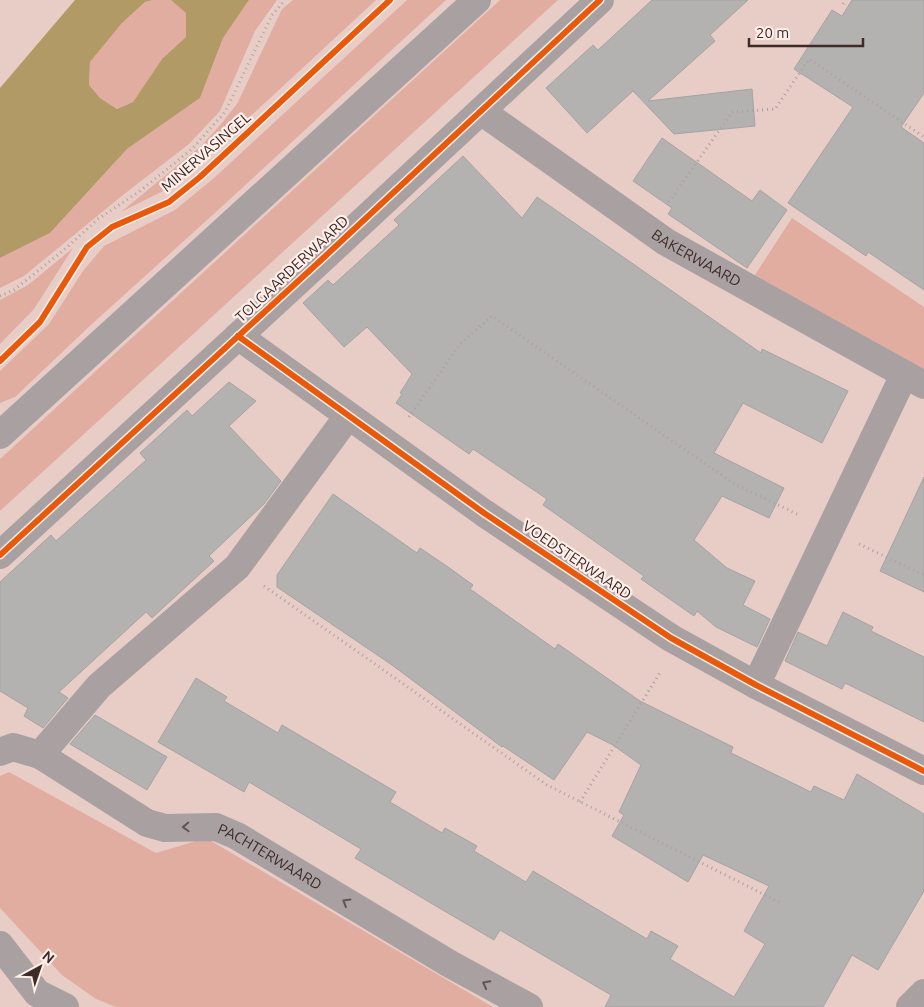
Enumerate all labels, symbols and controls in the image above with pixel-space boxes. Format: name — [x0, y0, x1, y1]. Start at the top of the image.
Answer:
scale bar — [749, 15, 863, 47]
text: 20 m — [756, 24, 789, 41]
street label: MINERVASINGEL — [158, 108, 254, 195]
street label: TOLGAARDERWAARD — [232, 212, 352, 325]
street label: BAKERWAARD — [649, 226, 744, 290]
street label: VOEDSTERWAARD — [520, 517, 635, 602]
street label: PACHTERWAARD — [215, 820, 325, 893]
one-way arrow — [182, 822, 190, 833]
one-way arrow — [343, 898, 352, 908]
north arrow — [15, 942, 65, 992]
text: N — [39, 948, 58, 967]
one-way arrow — [483, 980, 492, 990]

